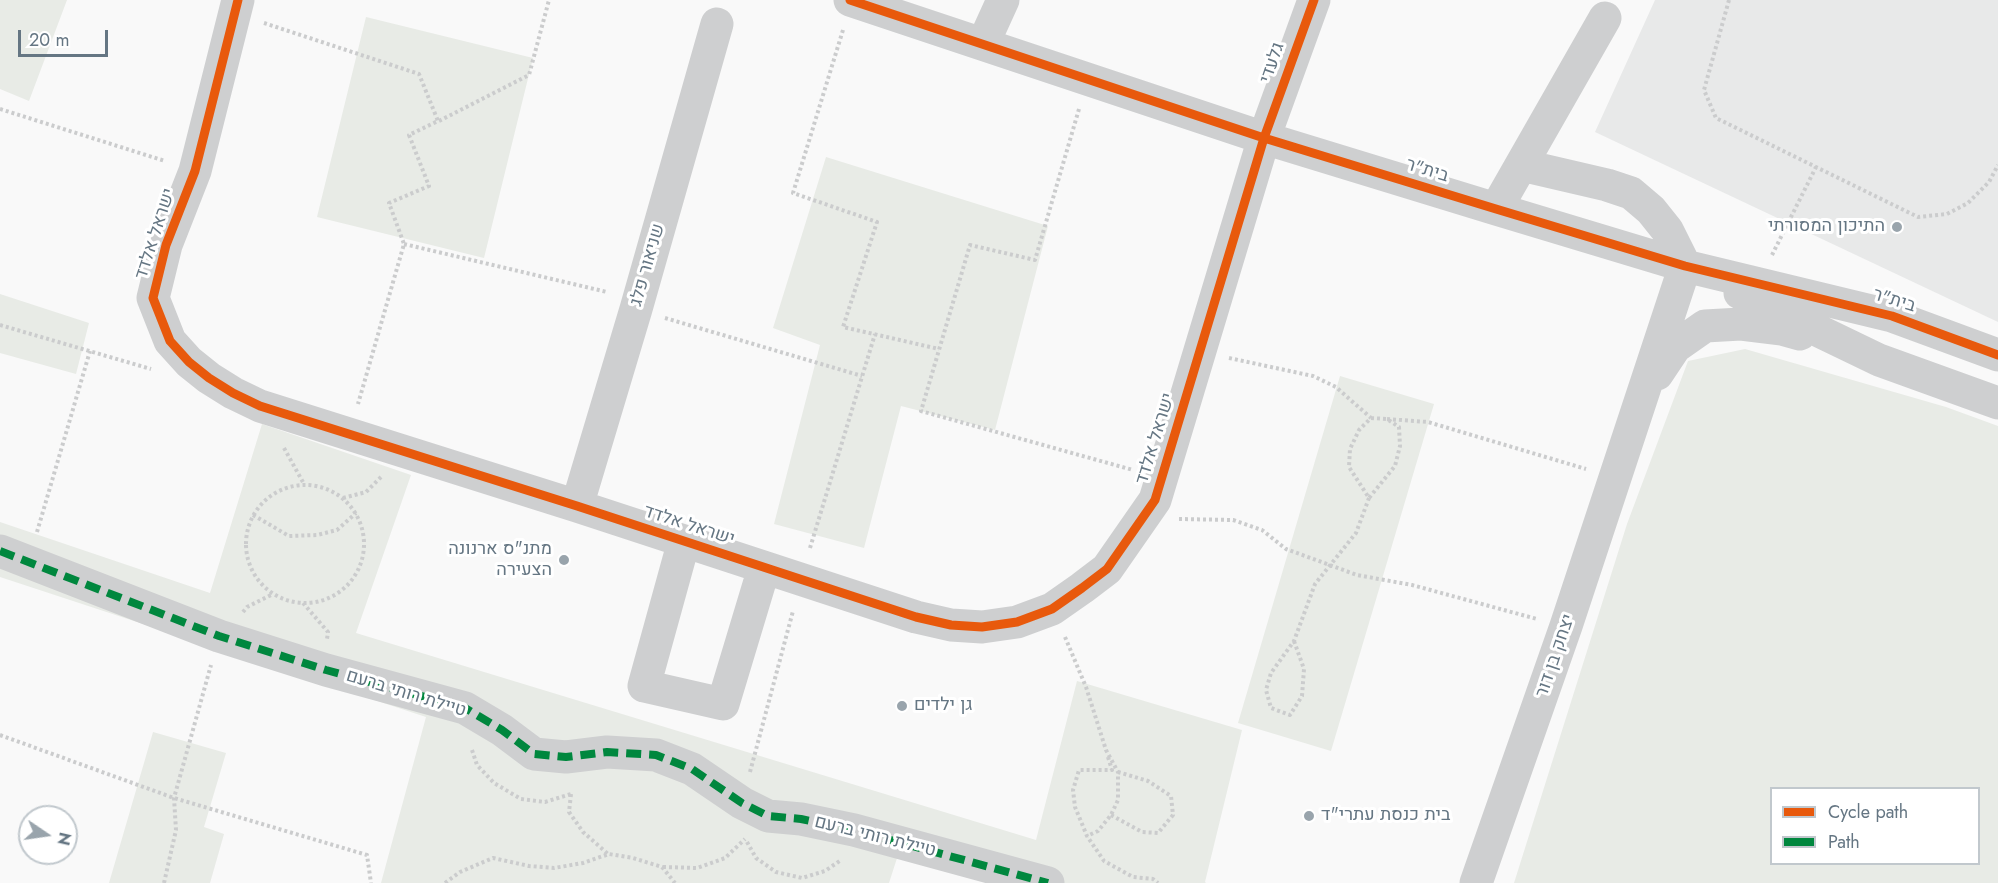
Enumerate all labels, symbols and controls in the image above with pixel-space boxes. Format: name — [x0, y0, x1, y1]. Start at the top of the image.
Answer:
scale bar — [21, 18, 111, 56]
text: 20 m — [29, 27, 69, 53]
street label: גלעדי — [1256, 40, 1290, 86]
street label: בית"ר — [1403, 154, 1451, 188]
street label: ישראל אלדד — [131, 186, 181, 282]
place label: התיכון המסורתי — [1768, 216, 1885, 238]
marker: התיכון המסורתי — [1890, 220, 1904, 234]
street label: שניאור פלג — [626, 221, 670, 309]
street label: בית"ר — [1870, 284, 1918, 318]
street label: ישראל אלדד — [1132, 391, 1180, 487]
street label: ישראל אלדד — [641, 501, 737, 551]
place label: מתנ"ס ארנונה הצעירה — [448, 539, 552, 582]
marker: מתנ"ס ארנונה הצעירה — [557, 553, 571, 567]
street label: יצחק בן דור — [1532, 612, 1580, 700]
street label: טיילת רותי ברעם — [343, 666, 469, 722]
place label: גן ילדים — [914, 695, 972, 717]
marker: גן ילדים — [895, 699, 909, 713]
legend — [1770, 787, 1980, 865]
text: Cycle path — [1828, 799, 1908, 825]
north arrow — [18, 805, 78, 865]
place label: בית כנסת עתרי"ד — [1321, 805, 1451, 827]
marker: בית כנסת עתרי"ד — [1302, 809, 1316, 823]
street label: טיילת רותי ברעם — [812, 811, 938, 863]
text: Path — [1828, 829, 1860, 855]
text: N — [51, 830, 77, 847]

